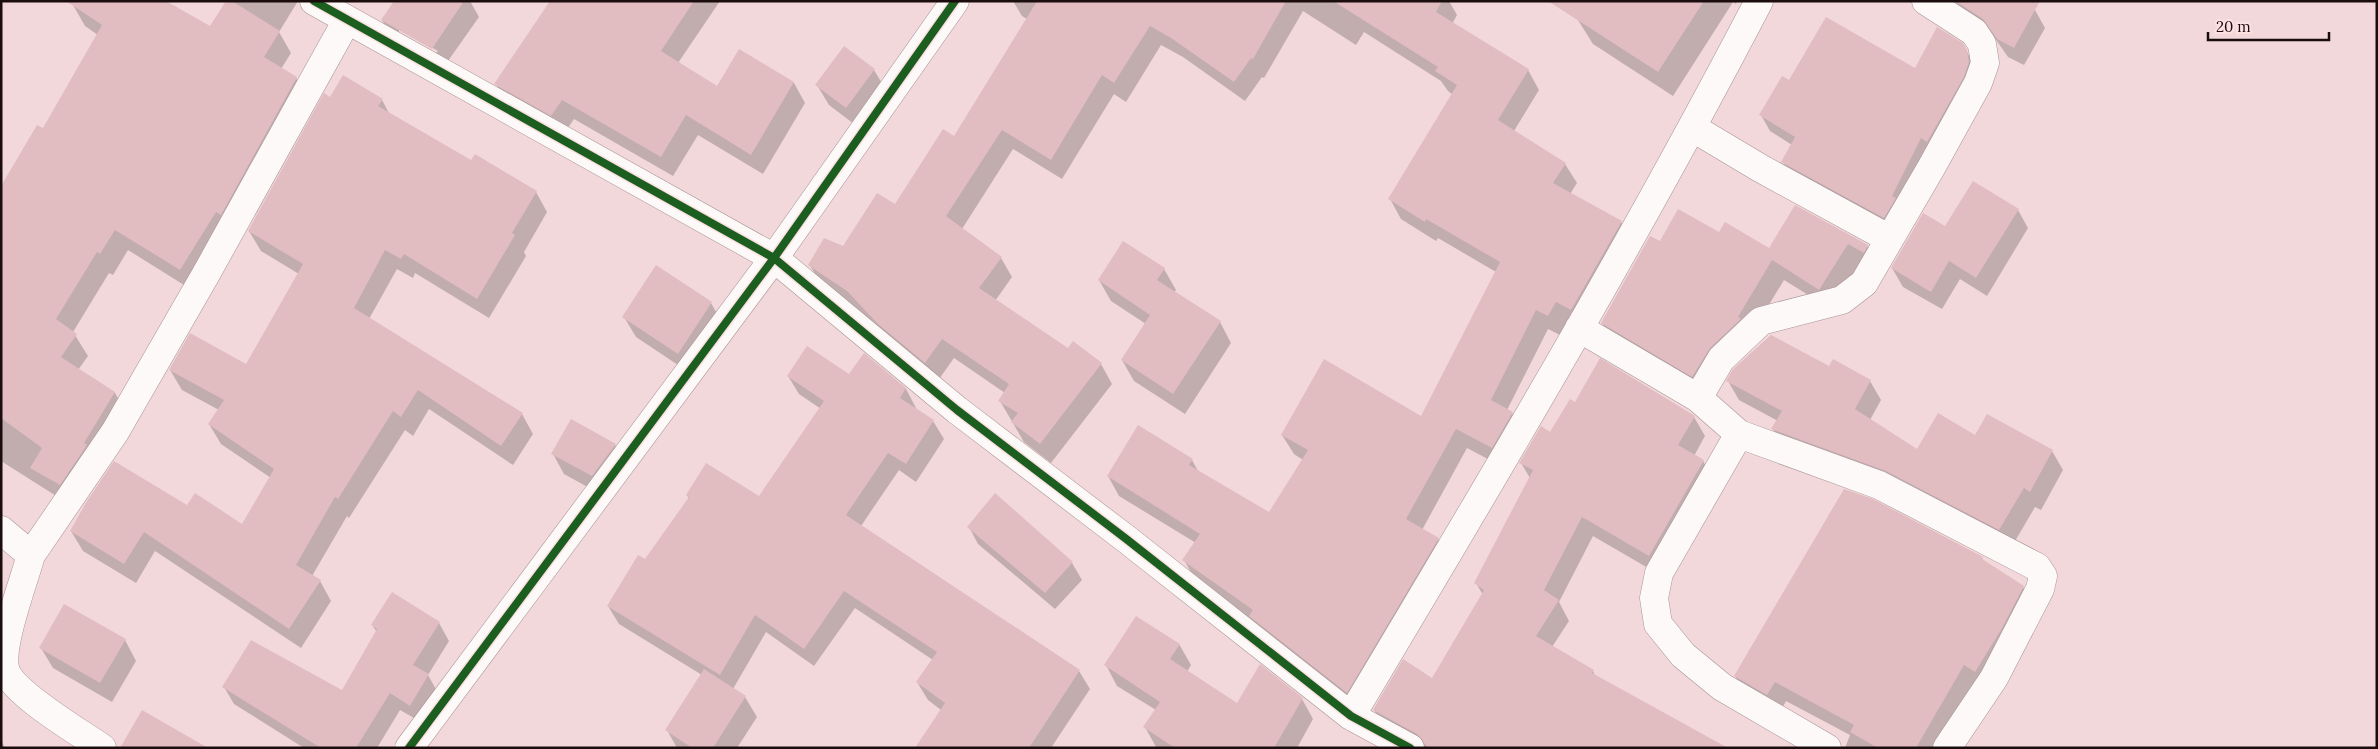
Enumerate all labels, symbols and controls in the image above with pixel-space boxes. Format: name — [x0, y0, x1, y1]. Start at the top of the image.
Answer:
scale bar — [2208, 10, 2329, 42]
text: 20 m — [2216, 17, 2251, 36]

